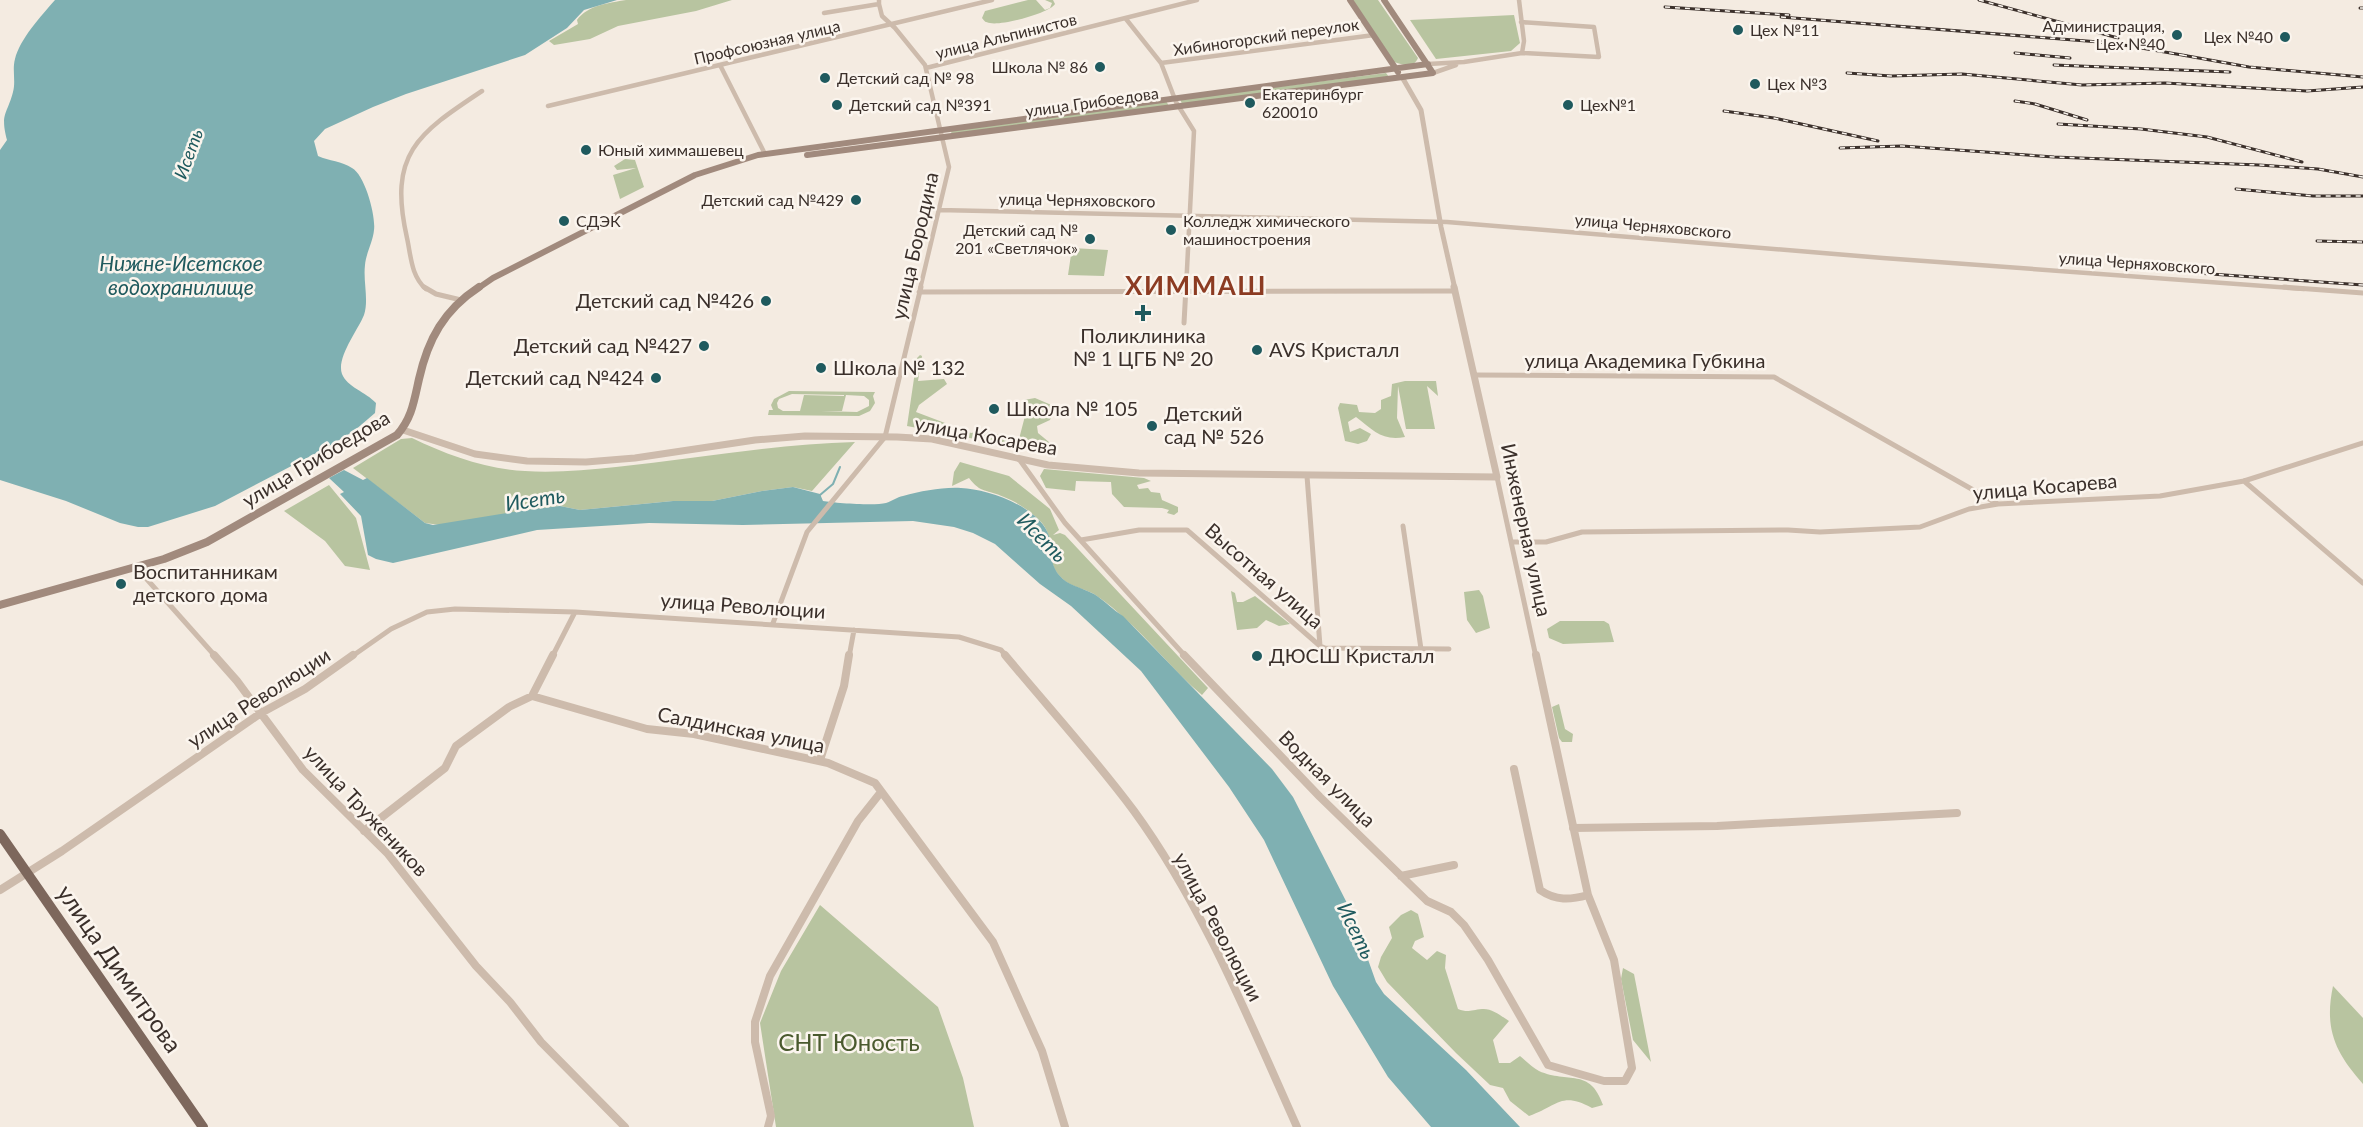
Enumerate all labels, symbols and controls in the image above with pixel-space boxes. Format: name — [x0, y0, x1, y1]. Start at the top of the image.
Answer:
street label: улица Альпинистов — [933, 9, 1078, 62]
street label: Хибиногорский переулок — [1172, 14, 1361, 59]
street label: Профсоюзная улица — [692, 15, 842, 68]
place label: Администрация, Цех №40 — [2042, 16, 2165, 53]
place label: Цех №11 — [1750, 20, 1820, 39]
marker: Цех №11 — [1731, 23, 1745, 37]
place label: Цех №40 — [2204, 27, 2273, 46]
marker: Администрация, Цех №40 — [2170, 28, 2184, 42]
marker: Цех №40 — [2278, 30, 2292, 44]
place label: Школа № 86 — [992, 57, 1088, 76]
marker: Школа № 86 — [1093, 60, 1107, 74]
place label: Детский сад № 98 — [837, 68, 974, 87]
marker: Детский сад № 98 — [818, 71, 832, 85]
place label: Цех №3 — [1767, 74, 1827, 93]
marker: Цех №3 — [1748, 77, 1762, 91]
street label: улица Грибоедова — [1024, 83, 1160, 120]
place label: Екатеринбург 620010 — [1262, 84, 1364, 121]
place label: Детский сад №391 — [849, 95, 992, 114]
place label: Цех№1 — [1580, 95, 1636, 114]
marker: Екатеринбург 620010 — [1243, 96, 1257, 110]
marker: Детский сад №391 — [830, 98, 844, 112]
marker: Цех№1 — [1561, 98, 1575, 112]
water label: Исеть — [169, 126, 207, 182]
place label: Юный химмашевец — [598, 140, 744, 159]
marker: Юный химмашевец — [579, 143, 593, 157]
street label: улица Бородина — [885, 170, 943, 322]
street label: улица Черняховского — [998, 189, 1156, 210]
place label: Детский сад №429 — [701, 190, 844, 209]
marker: Детский сад №429 — [849, 193, 863, 207]
street label: улица Черняховского — [1574, 209, 1732, 242]
place label: СДЭК — [576, 211, 621, 230]
place label: Колледж химического машиностроения — [1183, 211, 1350, 248]
marker: СДЭК — [557, 214, 571, 228]
place label: Детский сад № 201 «Светлячок» — [955, 220, 1078, 257]
marker: Колледж химического машиностроения — [1164, 223, 1178, 237]
marker: Детский сад № 201 «Светлячок» — [1083, 232, 1097, 246]
street label: улица Черняховского — [2058, 248, 2216, 277]
water label: Нижне-Исетское водохранилище — [99, 250, 263, 299]
district label: ХИММАШ — [1125, 269, 1267, 301]
place label: Детский сад №426 — [576, 288, 754, 312]
marker: Детский сад №426 — [759, 294, 773, 308]
marker: Поликлиника № 1 ЦГБ № 20 — [1134, 304, 1152, 322]
place label: Поликлиника № 1 ЦГБ № 20 — [1073, 323, 1213, 370]
place label: Детский сад №427 — [514, 333, 692, 357]
place label: AVS Кристалл — [1269, 337, 1400, 361]
marker: Детский сад №427 — [697, 339, 711, 353]
marker: AVS Кристалл — [1250, 343, 1264, 357]
street label: улица Академика Губкина — [1524, 348, 1766, 372]
place label: Школа № 132 — [833, 355, 965, 379]
marker: Школа № 132 — [814, 361, 828, 375]
place label: Детский сад №424 — [466, 365, 644, 389]
marker: Детский сад №424 — [649, 371, 663, 385]
place label: Школа № 105 — [1006, 396, 1138, 420]
place label: Детcкий сад № 526 — [1164, 401, 1264, 448]
marker: Школа № 105 — [987, 402, 1001, 416]
street label: улица Грибоедова — [237, 405, 394, 512]
street label: улица Косарева — [913, 411, 1060, 459]
marker: Детcкий сад № 526 — [1145, 419, 1159, 433]
street label: Инженерная улица — [1497, 441, 1557, 618]
street label: улица Косарева — [1972, 468, 2118, 504]
water label: Исеть — [503, 481, 566, 516]
water label: Исеть — [1013, 507, 1073, 567]
street label: Высотная улица — [1201, 518, 1329, 633]
place label: Воспитанникам детского дома — [133, 559, 278, 606]
marker: Воспитанникам детского дома — [114, 577, 128, 591]
street label: улица Революции — [660, 587, 826, 623]
street label: улица Революции — [183, 642, 334, 752]
place label: ДЮСШ Кристалл — [1269, 643, 1434, 667]
marker: ДЮСШ Кристалл — [1250, 649, 1264, 663]
street label: Салдинская улица — [656, 701, 827, 757]
street label: Водная улица — [1274, 725, 1381, 832]
street label: улица Тружеников — [300, 740, 434, 881]
street label: улица Революции — [1170, 848, 1268, 1005]
street label: улица Димитрова — [52, 879, 189, 1058]
water label: Исеть — [1333, 898, 1382, 963]
park label: СНТ Юность — [778, 1027, 920, 1056]

